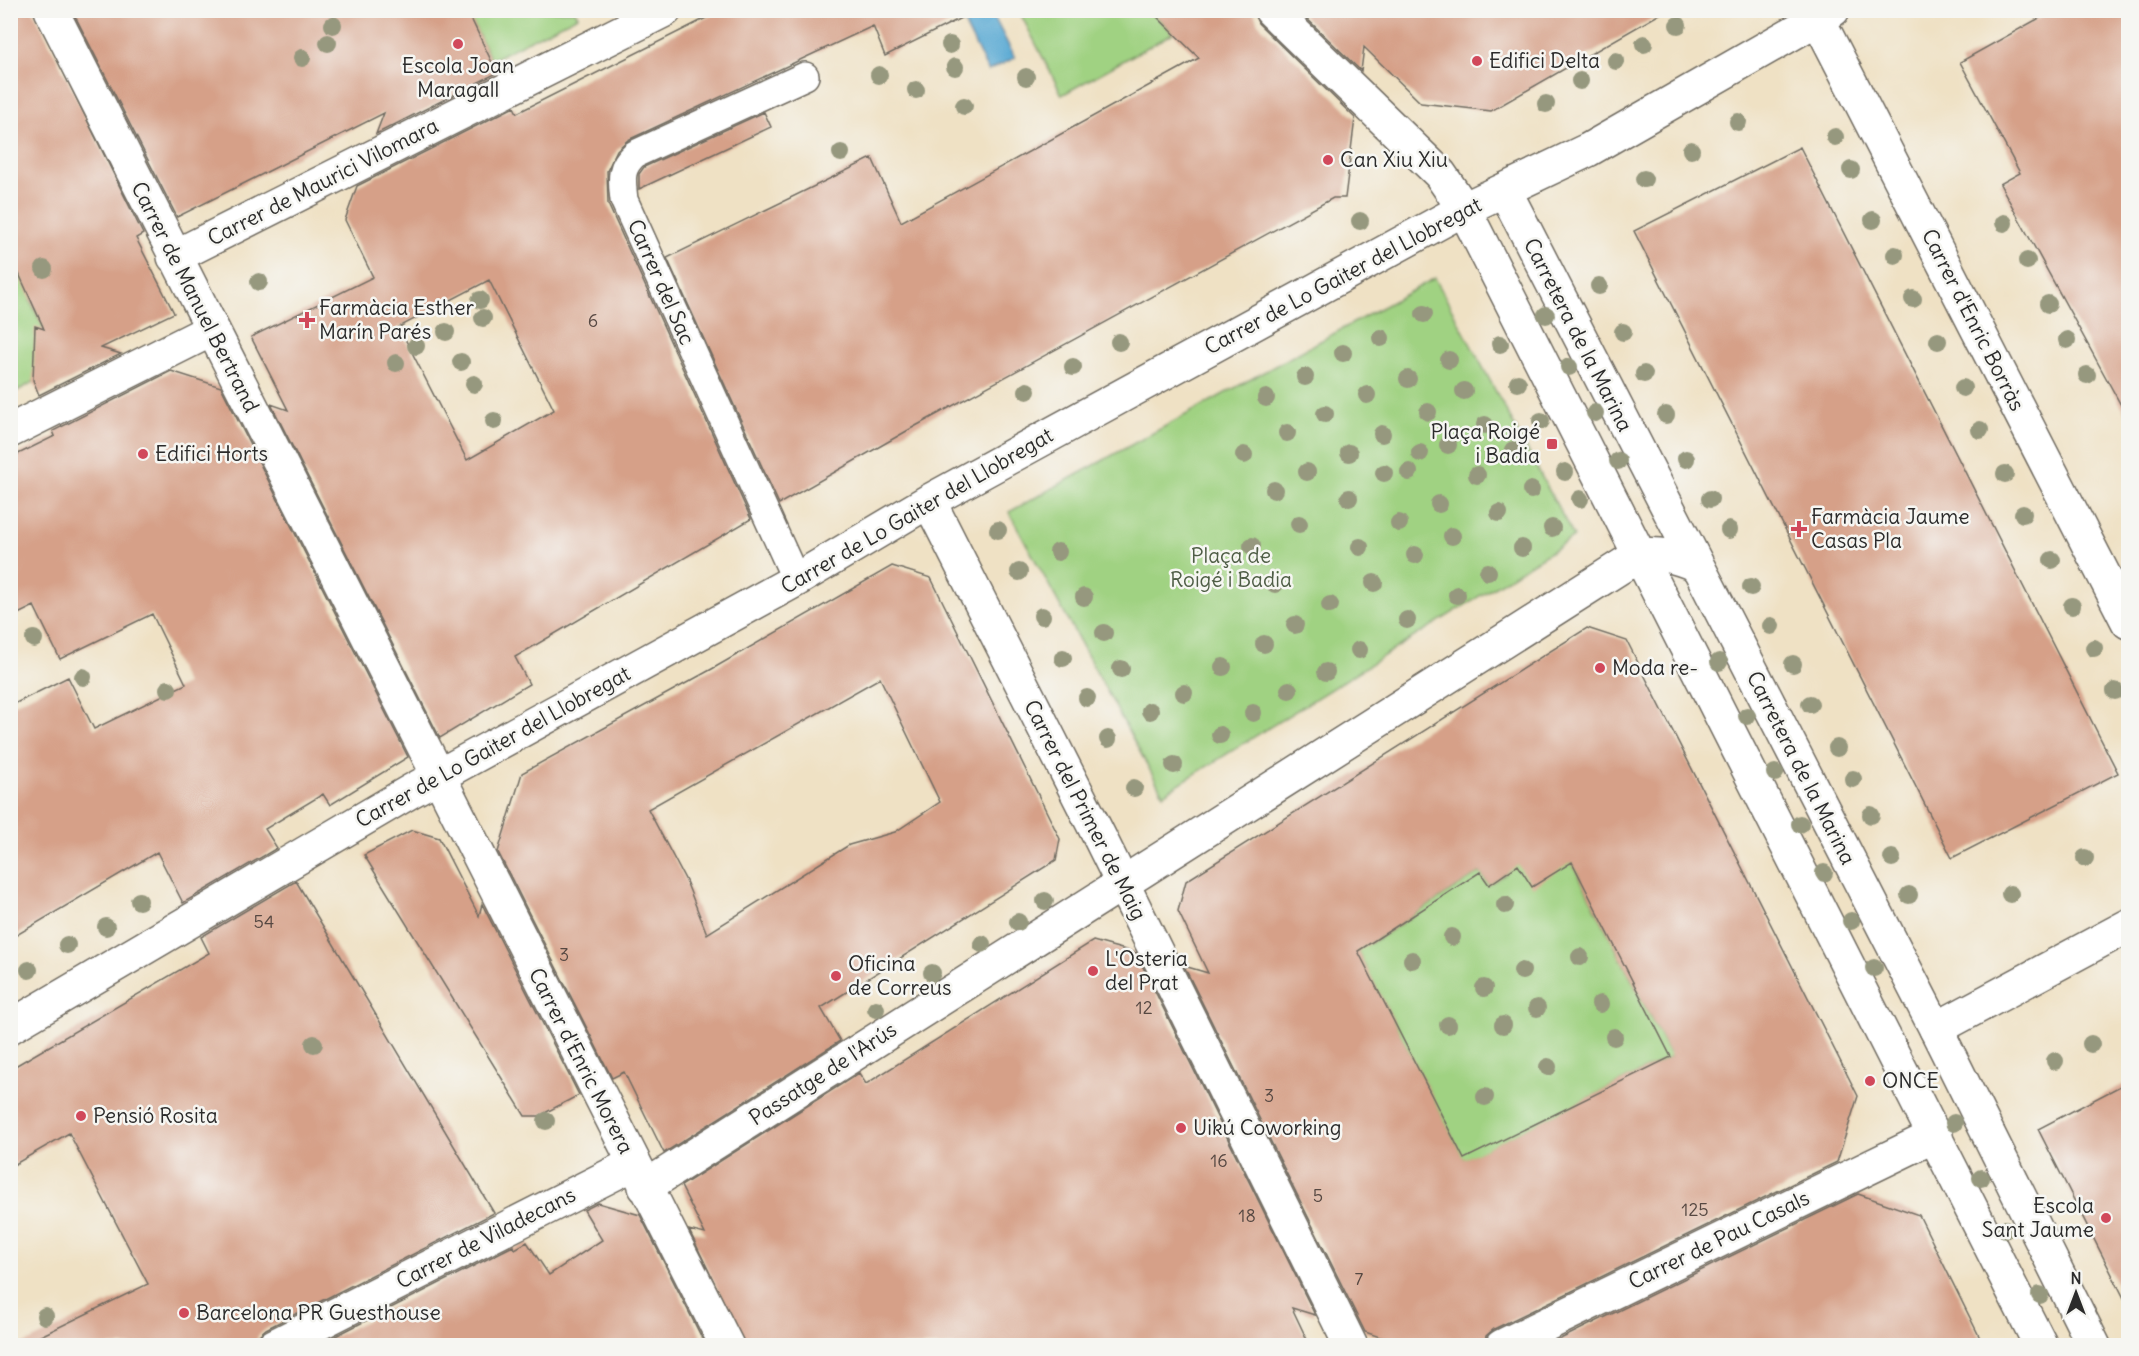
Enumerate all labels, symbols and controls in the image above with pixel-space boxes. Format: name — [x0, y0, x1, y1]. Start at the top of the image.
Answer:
marker: Escola Joan Maragall — [451, 37, 465, 51]
place label: Edifici Delta — [1489, 47, 1600, 74]
place label: Escola Joan Maragall — [402, 52, 514, 103]
marker: Edifici Delta — [1470, 54, 1484, 68]
street label: Carrer de Maurici Vilomara — [203, 112, 443, 252]
place label: Can Xiu Xiu — [1340, 146, 1448, 173]
marker: Can Xiu Xiu — [1321, 153, 1335, 167]
street label: Carrer de Manuel Bertrand — [125, 177, 265, 417]
street label: Carrer de Lo Gaiter del Llobregat — [1200, 191, 1486, 360]
street label: Carrer del Sac — [622, 215, 701, 349]
street label: Carrer d'Enric Borràs — [1916, 224, 2031, 415]
street label: Carretera de la Marina — [1518, 234, 1639, 436]
place label: Farmàcia Esther Marín Parés — [319, 294, 475, 345]
house number: 6 — [588, 309, 598, 332]
marker: Farmàcia Esther Marín Parés — [300, 313, 314, 327]
place label: Plaça Roigé i Badia — [1431, 418, 1540, 469]
street label: Carrer de Lo Gaiter del Llobregat — [776, 421, 1058, 600]
marker: Plaça Roigé i Badia — [1545, 437, 1559, 451]
place label: Edifici Horts — [155, 440, 268, 467]
marker: Edifici Horts — [136, 447, 150, 461]
place label: Farmàcia Jaume Casas Pla — [1811, 503, 1970, 554]
marker: Farmàcia Jaume Casas Pla — [1792, 522, 1806, 536]
park label: Plaça de Roigé i Badia — [1170, 542, 1292, 593]
place label: Moda re- — [1612, 654, 1698, 681]
street label: Carrer de Lo Gaiter del Llobregat — [351, 660, 635, 834]
marker: Moda re- — [1593, 661, 1607, 675]
street label: Carretera de la Marina — [1741, 667, 1862, 869]
street label: Carrer del Primer de Maig — [1018, 695, 1153, 924]
house number: 54 — [254, 910, 274, 933]
house number: 3 — [559, 943, 569, 966]
place label: L'Osteria del Prat — [1105, 945, 1188, 996]
place label: Oficina de Correus — [848, 950, 952, 1001]
street label: Carrer d'Enric Morera — [523, 963, 640, 1158]
marker: L'Osteria del Prat — [1086, 964, 1100, 978]
marker: Oficina de Correus — [829, 969, 843, 983]
house number: 12 — [1135, 996, 1153, 1019]
street label: Passatge de l'Arús — [744, 1016, 902, 1131]
place label: ONCE — [1882, 1067, 1939, 1094]
marker: ONCE — [1863, 1074, 1877, 1088]
house number: 3 — [1264, 1084, 1274, 1107]
place label: Pensió Rosita — [93, 1102, 218, 1129]
marker: Pensió Rosita — [74, 1109, 88, 1123]
place label: Uikú Coworking — [1193, 1114, 1341, 1141]
marker: Uikú Coworking — [1174, 1121, 1188, 1135]
house number: 16 — [1210, 1149, 1228, 1172]
street label: Carrer de Viladecans — [392, 1181, 580, 1294]
house number: 5 — [1313, 1184, 1323, 1207]
street label: Carrer de Pau Casals — [1624, 1184, 1814, 1295]
place label: Escola Sant Jaume — [1982, 1192, 2094, 1243]
house number: 125 — [1681, 1198, 1709, 1221]
house number: 18 — [1238, 1204, 1256, 1227]
marker: Escola Sant Jaume — [2099, 1211, 2113, 1225]
north arrow — [2046, 1263, 2106, 1323]
house number: 7 — [1355, 1267, 1364, 1290]
text: N — [2070, 1268, 2082, 1288]
place label: Barcelona PR Guesthouse — [196, 1299, 441, 1326]
marker: Barcelona PR Guesthouse — [177, 1306, 191, 1320]

